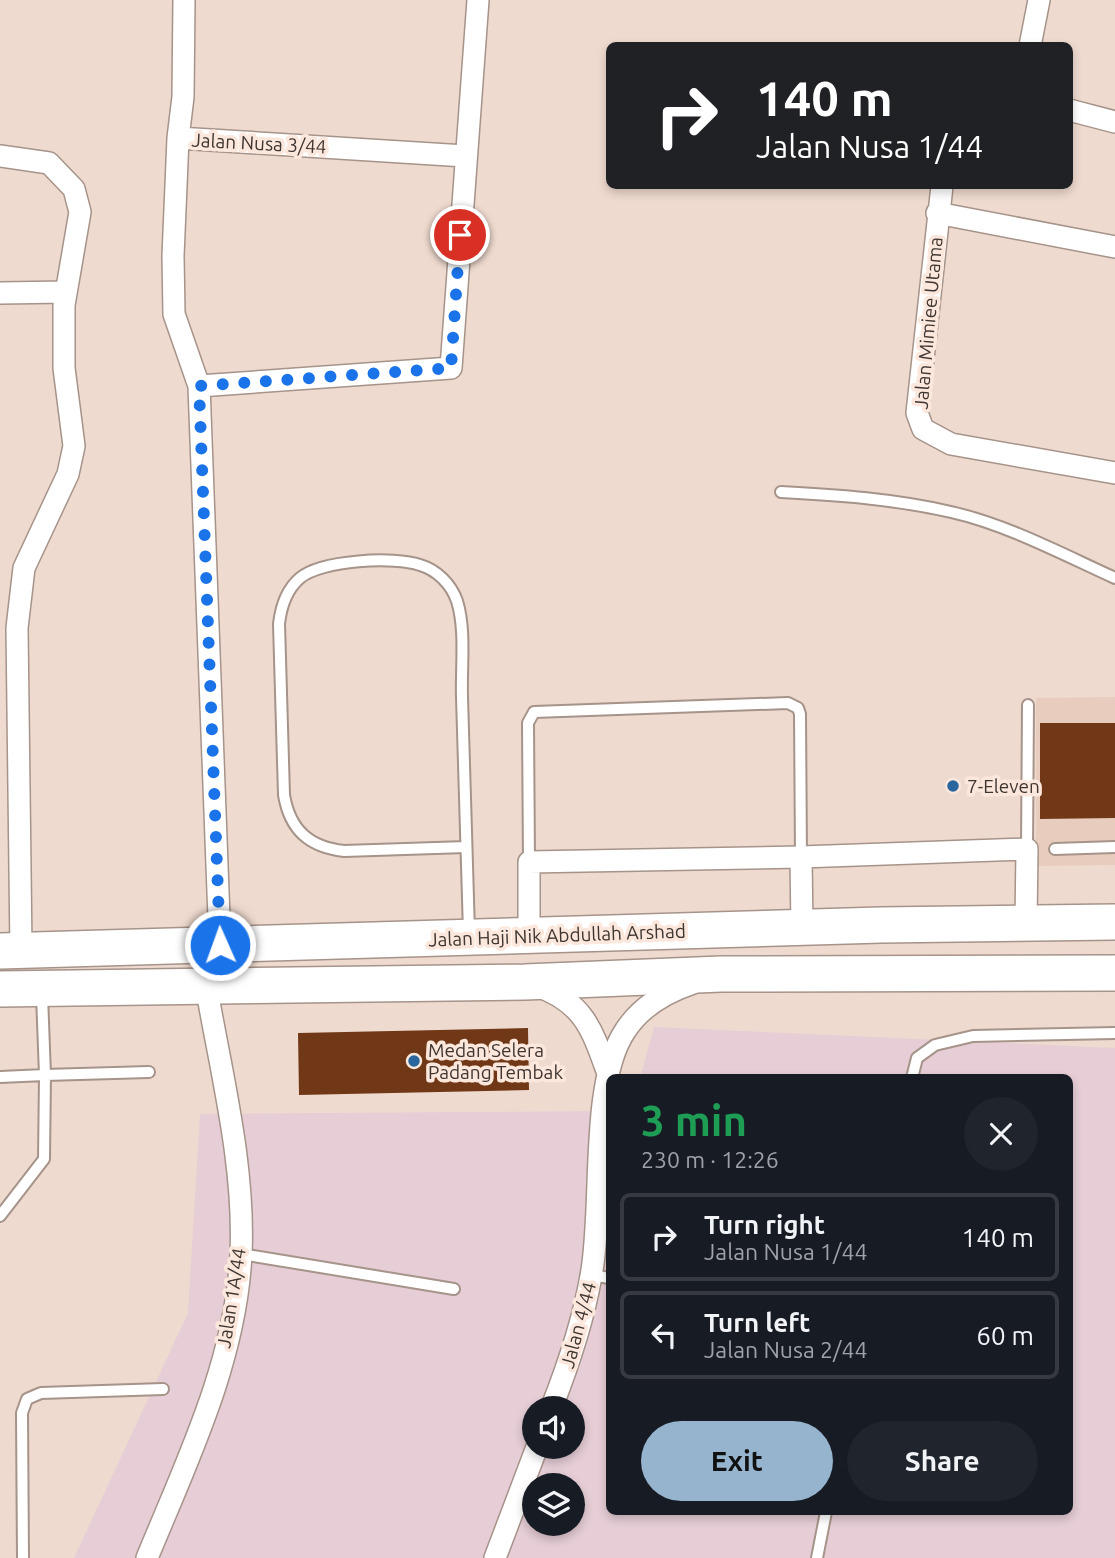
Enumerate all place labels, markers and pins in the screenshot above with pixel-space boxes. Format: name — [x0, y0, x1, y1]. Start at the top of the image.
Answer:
pin — [430, 205, 490, 265]
place label: 7-Eleven — [967, 775, 1040, 797]
marker: 7-Eleven — [945, 778, 961, 794]
place label: Medan Selera Padang Tembak — [428, 1039, 563, 1083]
marker: Medan Selera Padang Tembak — [406, 1053, 422, 1069]

